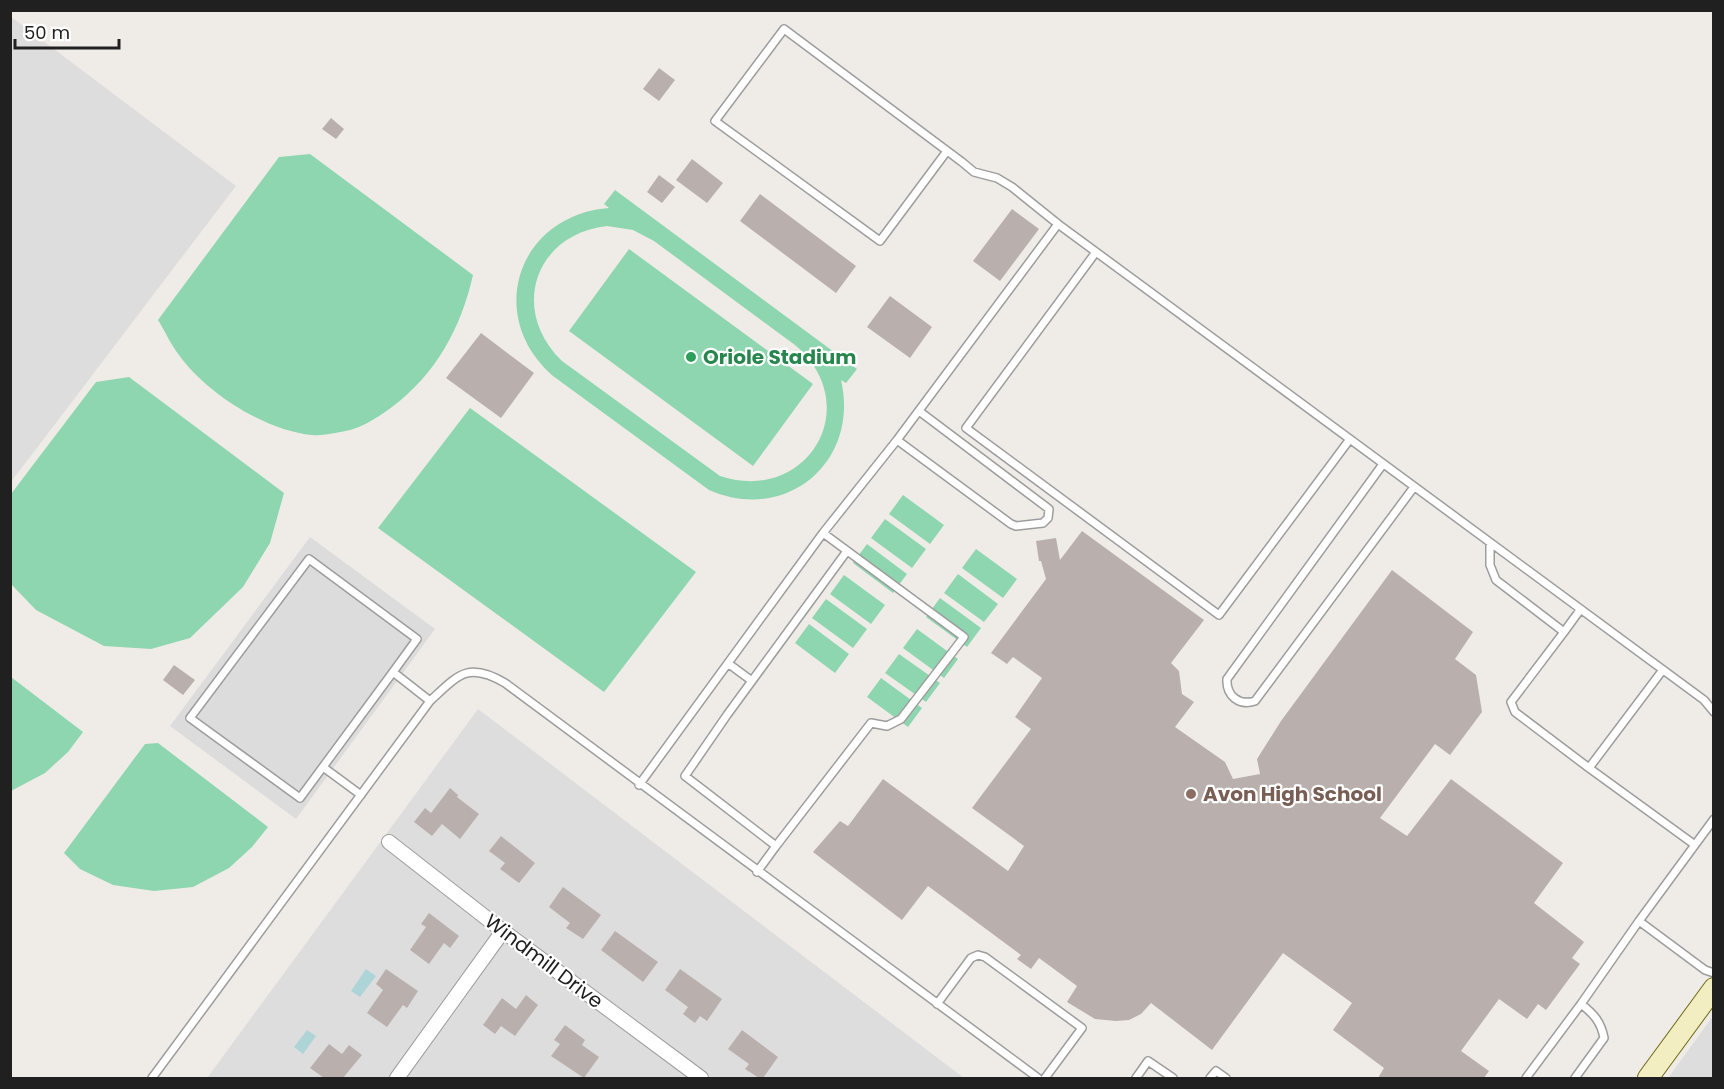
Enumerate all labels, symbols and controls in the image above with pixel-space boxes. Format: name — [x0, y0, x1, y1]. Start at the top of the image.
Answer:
scale bar — [15, 12, 118, 50]
text: 50 m — [24, 20, 70, 45]
place label: Oriole Stadium — [703, 343, 857, 371]
marker: Oriole Stadium — [684, 350, 698, 364]
place label: Avon High School — [1203, 780, 1382, 808]
marker: Avon High School — [1184, 787, 1198, 801]
street label: Windmill Drive — [479, 907, 609, 1015]

